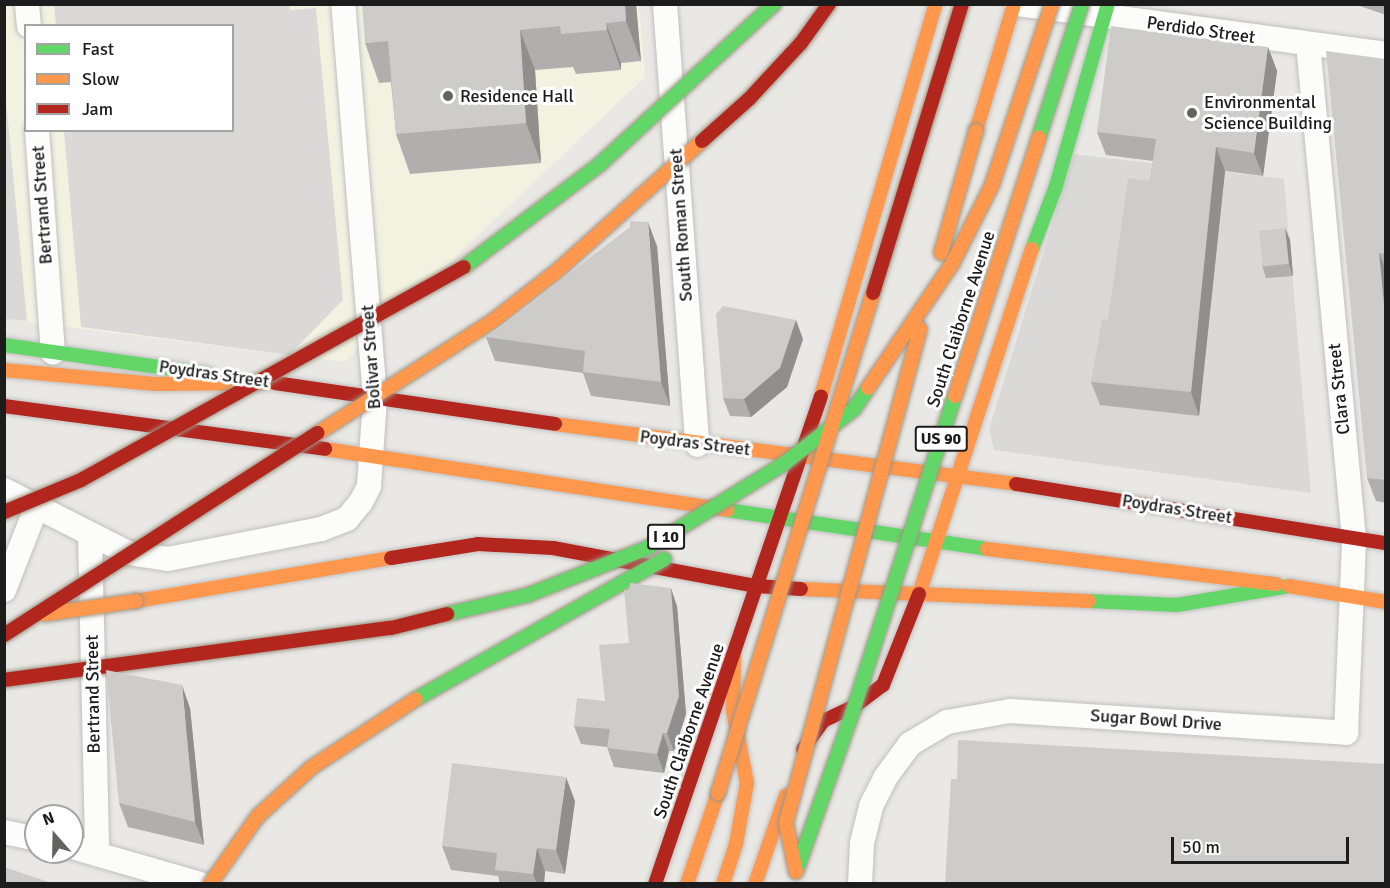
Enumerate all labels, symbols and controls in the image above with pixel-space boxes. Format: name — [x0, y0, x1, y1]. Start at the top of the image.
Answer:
street label: Perdido Street — [1145, 12, 1257, 48]
legend — [24, 24, 234, 132]
text: Fast — [82, 38, 114, 60]
text: Slow — [82, 68, 119, 90]
place label: Residence Hall — [460, 85, 574, 107]
marker: Residence Hall — [441, 89, 455, 103]
place label: Environmental Science Building — [1204, 92, 1332, 134]
text: Jam — [82, 98, 113, 120]
marker: Environmental Science Building — [1185, 106, 1199, 120]
street label: Bertrand Street — [27, 145, 57, 265]
street label: South Roman Street — [665, 148, 697, 302]
street label: South Claiborne Avenue — [922, 228, 1000, 410]
street label: Bolivar Street — [357, 304, 385, 410]
street label: Clara Street — [1323, 342, 1355, 436]
street label: Poydras Street — [158, 356, 270, 392]
street label: Poydras Street — [639, 426, 751, 460]
road number: US 90 — [914, 426, 968, 452]
street label: Poydras Street — [1121, 490, 1233, 528]
road number: I 10 — [646, 524, 686, 550]
street label: Bertrand Street — [81, 634, 105, 754]
street label: South Claiborne Avenue — [649, 640, 729, 822]
street label: Sugar Bowl Drive — [1090, 705, 1222, 735]
north arrow — [24, 804, 84, 864]
text: N — [40, 808, 57, 830]
scale bar — [1174, 825, 1352, 863]
text: 50 m — [1182, 836, 1220, 858]

